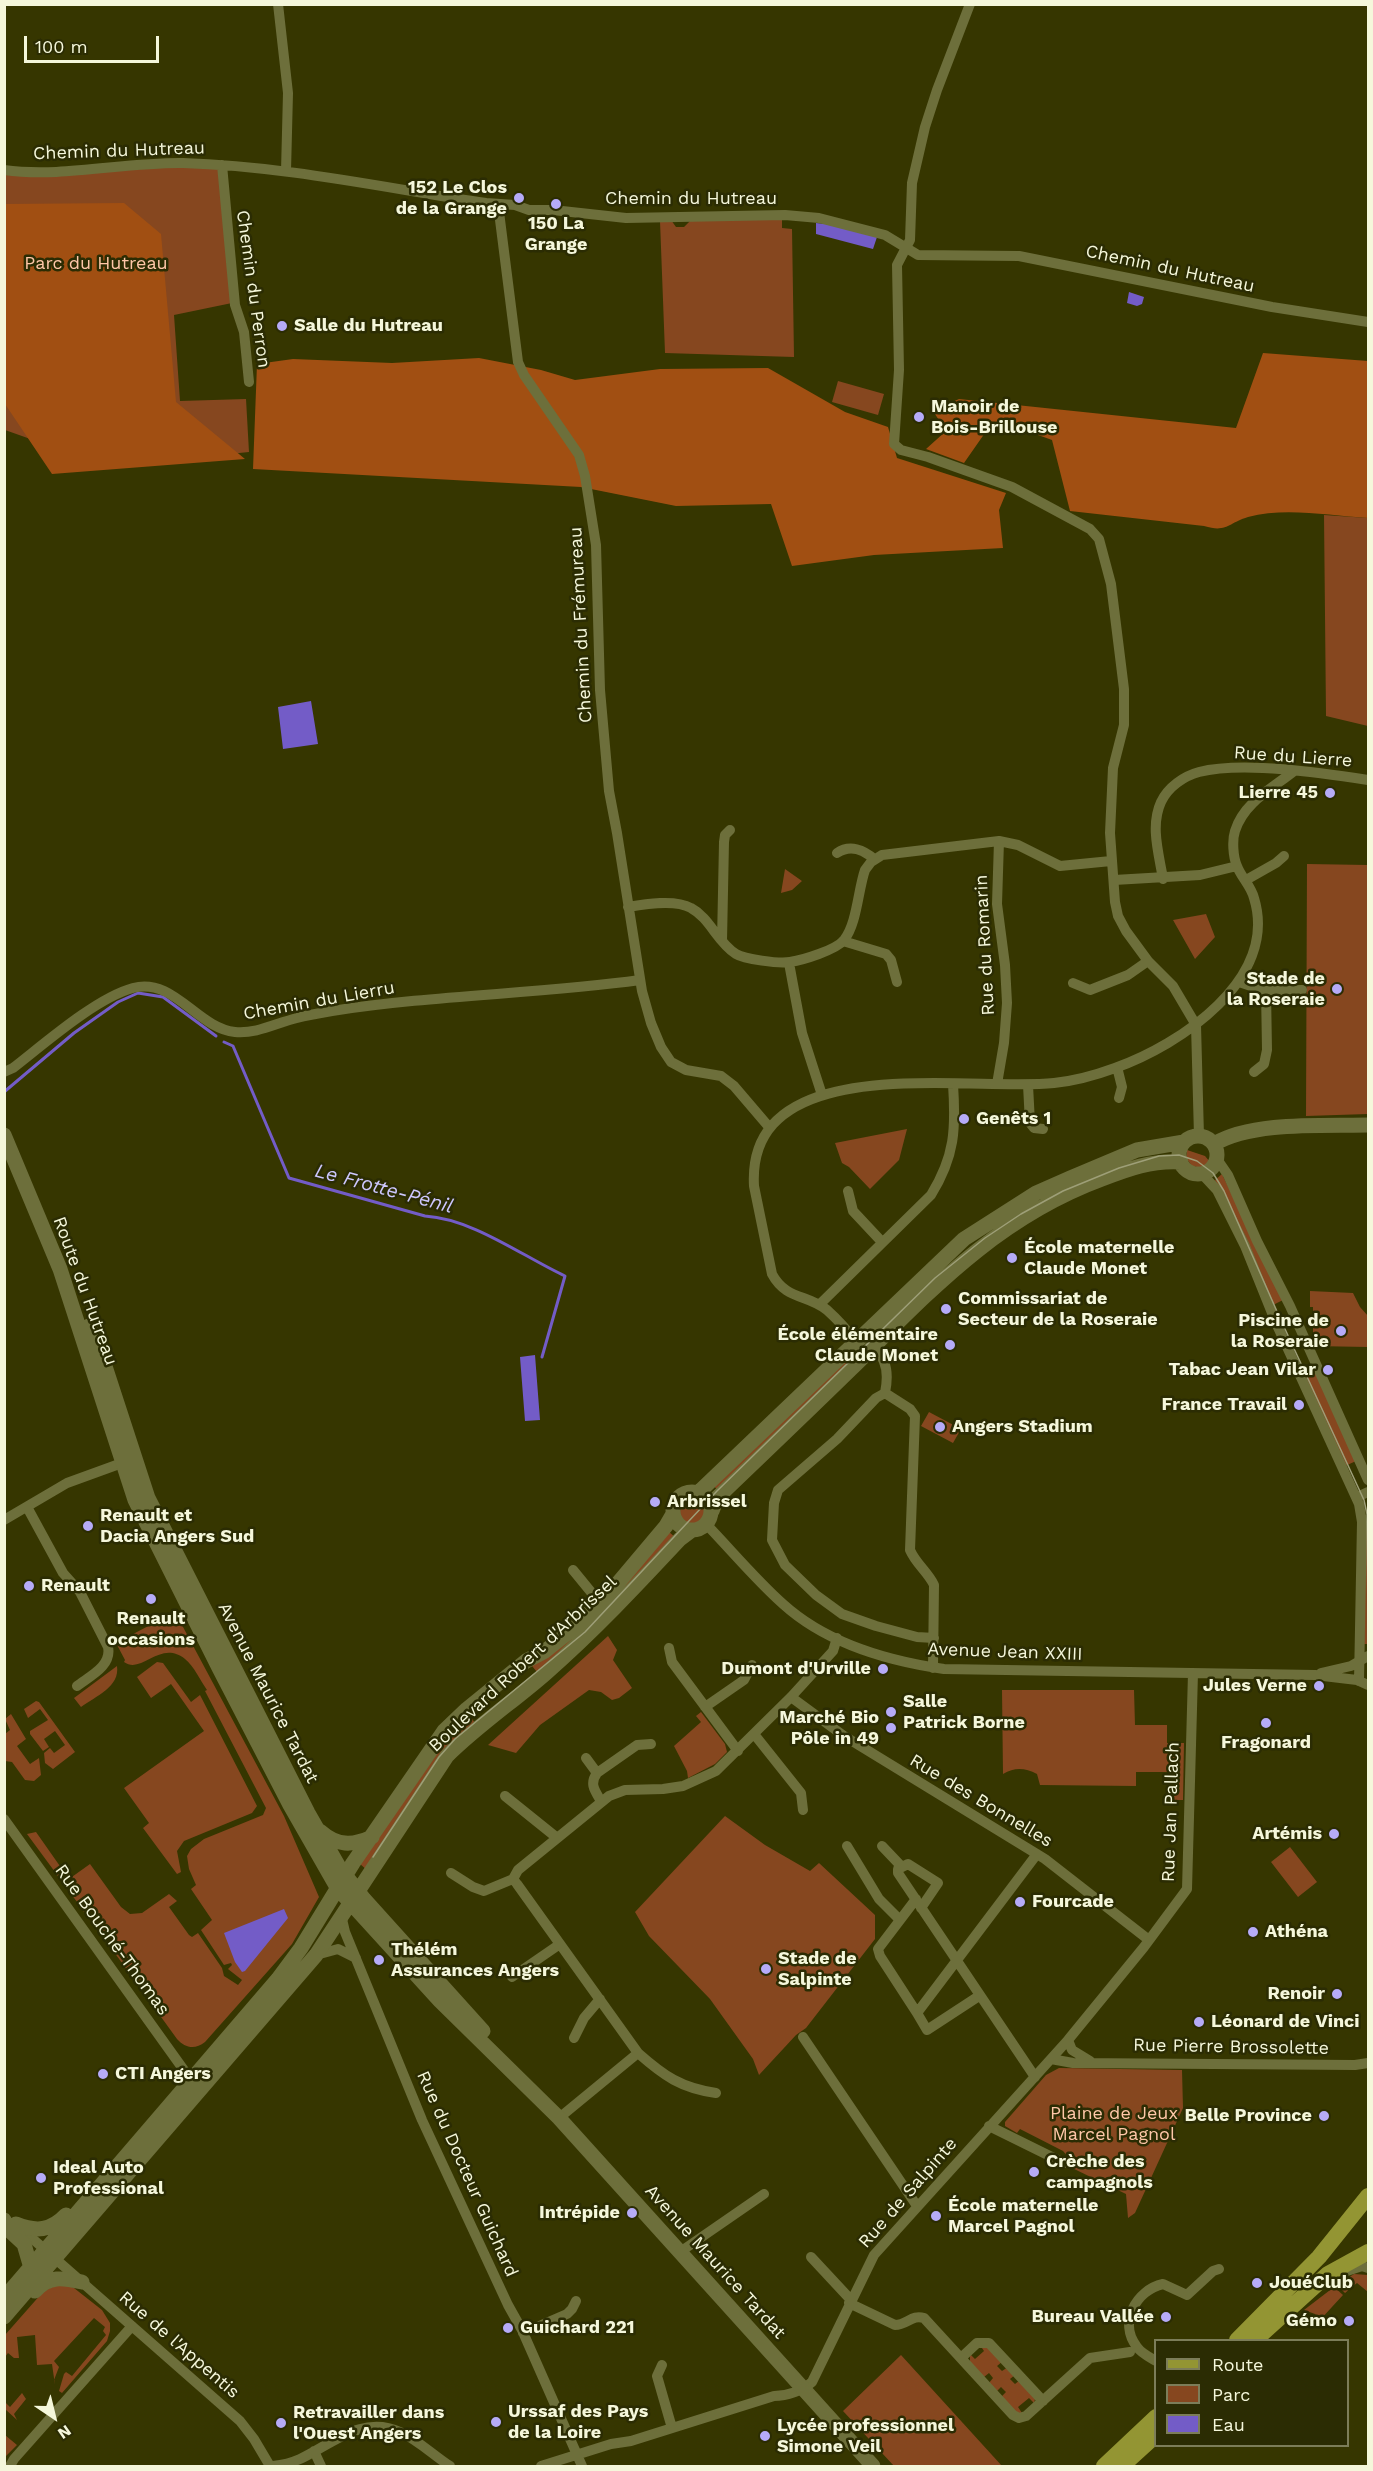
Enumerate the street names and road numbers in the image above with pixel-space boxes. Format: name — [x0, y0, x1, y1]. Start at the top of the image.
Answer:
street label: Chemin du Hutreau — [33, 137, 205, 165]
street label: Chemin du Hutreau — [605, 188, 777, 210]
street label: Chemin du Perron — [231, 209, 275, 369]
street label: Chemin du Hutreau — [1084, 241, 1256, 297]
street label: Chemin du Frémureau — [565, 526, 597, 724]
street label: Rue du Lierre — [1233, 742, 1353, 772]
street label: Rue du Romarin — [971, 874, 999, 1016]
street label: Chemin du Lierru — [242, 977, 396, 1025]
street label: Route du Hutreau — [48, 1214, 122, 1368]
street label: Boulevard Robert d'Arbrissel — [425, 1571, 621, 1757]
street label: Avenue Maurice Tardat — [213, 1599, 323, 1787]
street label: Avenue Jean XXIII — [927, 1638, 1083, 1666]
street label: Rue Jan Pallach — [1158, 1742, 1184, 1882]
street label: Rue des Bonnelles — [906, 1750, 1056, 1852]
street label: Rue Bouché-Thomas — [50, 1860, 174, 2020]
street label: Rue Pierre Brossolette — [1133, 2034, 1329, 2060]
street label: Rue du Docteur Guichard — [412, 2068, 522, 2280]
street label: Rue de Salpinte — [854, 2133, 962, 2253]
street label: Avenue Maurice Tardat — [640, 2180, 790, 2344]
street label: Rue de l'Appentis — [114, 2287, 244, 2403]

